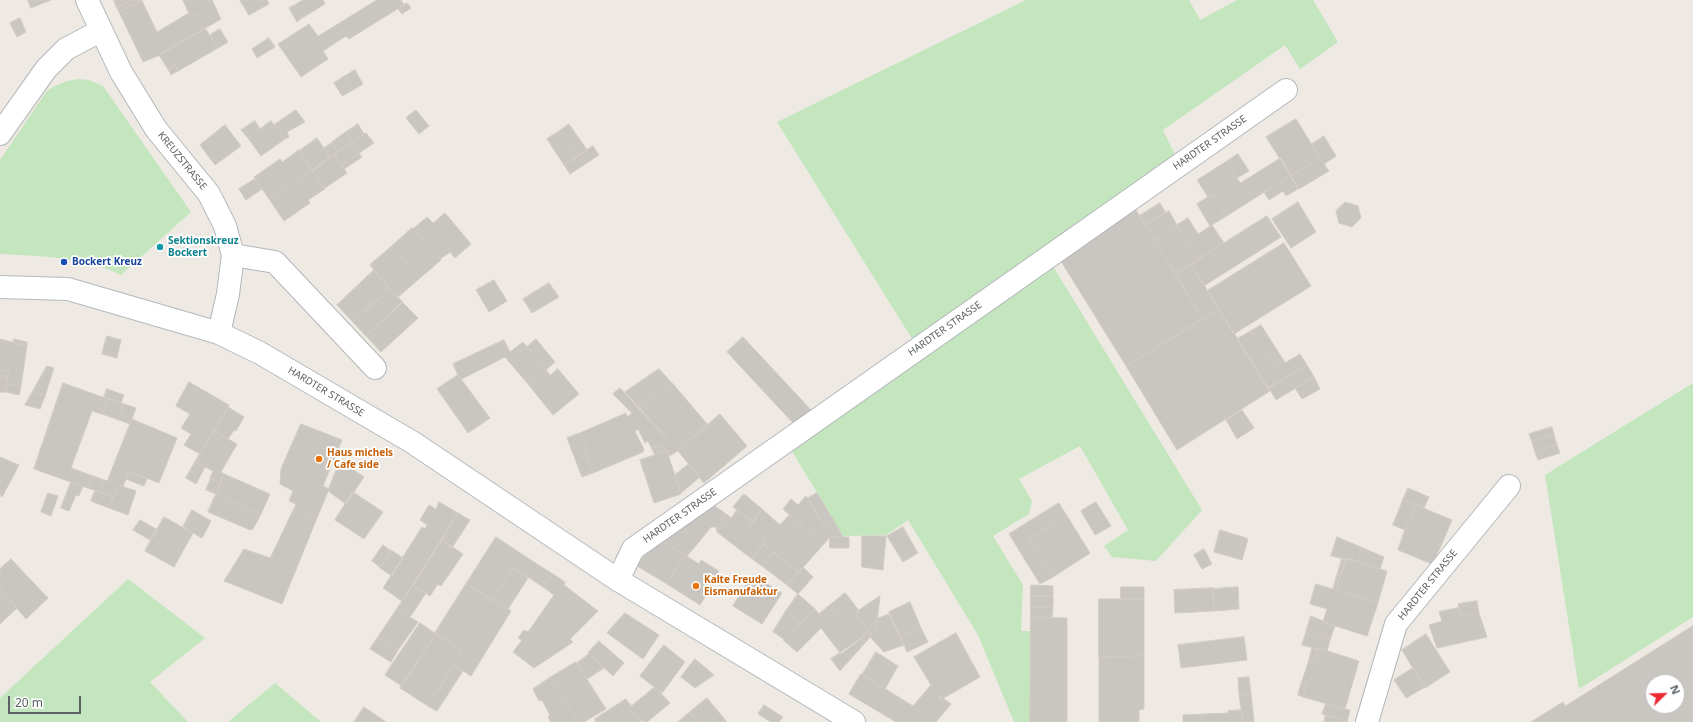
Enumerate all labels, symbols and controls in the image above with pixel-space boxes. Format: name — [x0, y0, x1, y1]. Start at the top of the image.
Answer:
street label: HARDTER STRASSE — [1171, 113, 1249, 173]
street label: KREUZSTRASSE — [155, 130, 209, 192]
place label: Sektionskreuz Bockert — [168, 235, 239, 258]
marker: Sektionskreuz Bockert — [155, 242, 165, 252]
place label: Bockert Kreuz — [72, 256, 142, 268]
marker: Bockert Kreuz — [59, 257, 69, 267]
street label: HARDTER STRASSE — [906, 299, 984, 359]
street label: HARDTER STRASSE — [286, 364, 366, 420]
place label: Haus michels / Cafe side — [327, 447, 393, 470]
marker: Haus michels / Cafe side — [314, 454, 324, 464]
street label: HARDTER STRASSE — [641, 486, 719, 546]
street label: HARDTER STRASSE — [1396, 547, 1460, 623]
place label: Kalte Freude Eismanufaktur — [704, 574, 778, 598]
marker: Kalte Freude Eismanufaktur — [691, 581, 701, 591]
north arrow — [1645, 674, 1685, 714]
text: N — [1667, 682, 1684, 697]
scale bar — [10, 688, 83, 714]
text: 20 m — [15, 694, 43, 711]

